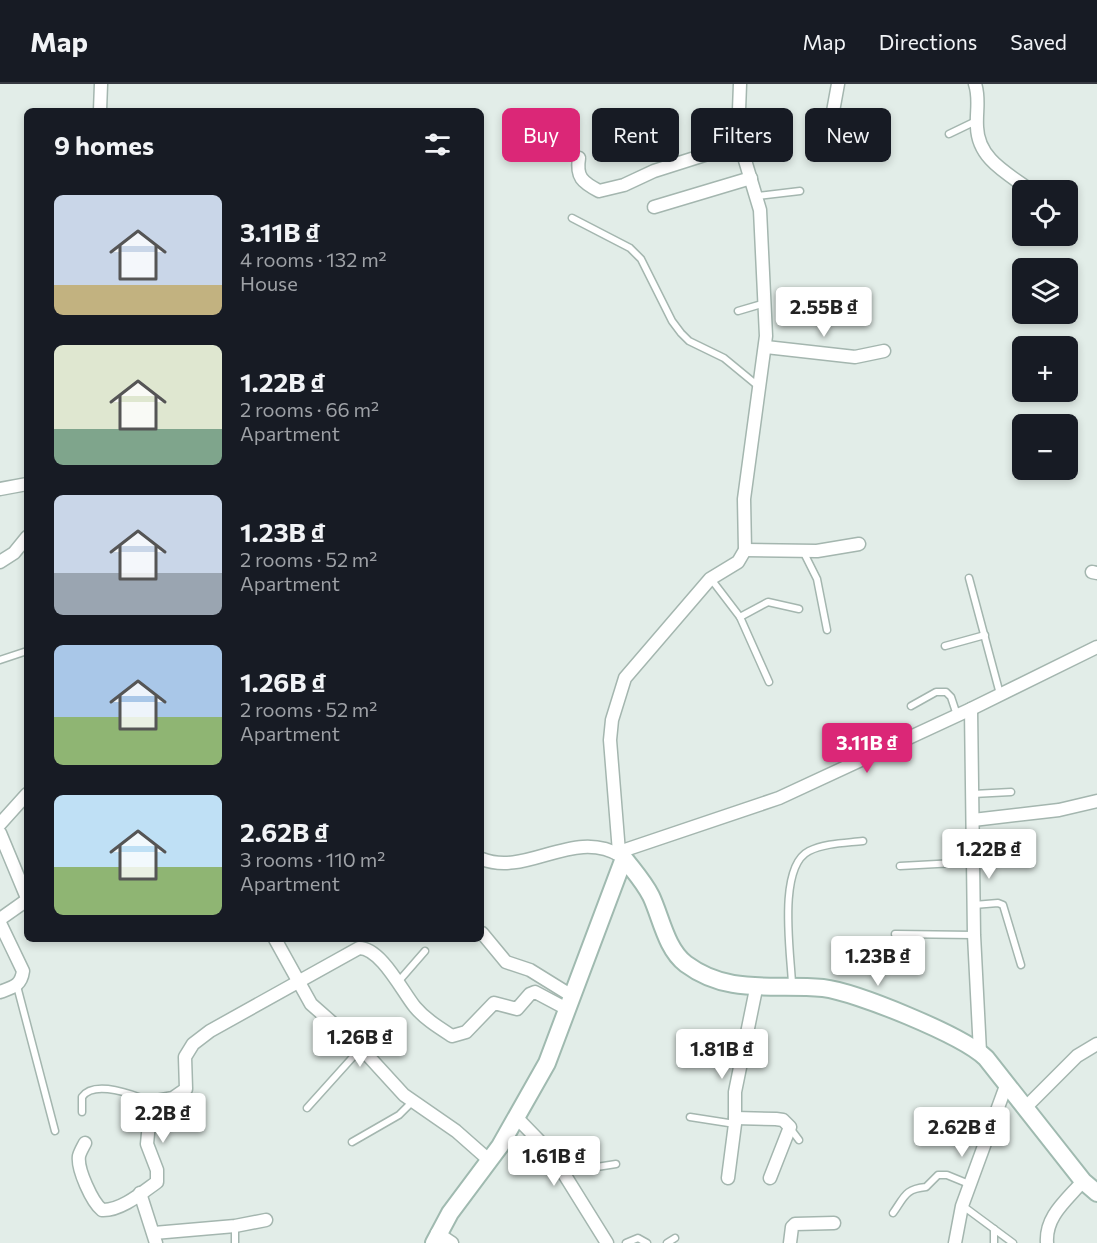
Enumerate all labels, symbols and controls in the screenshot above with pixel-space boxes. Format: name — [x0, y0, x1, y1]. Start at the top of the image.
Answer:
text: Map — [30, 24, 88, 58]
text: Map — [803, 29, 846, 54]
text: Directions — [879, 29, 977, 54]
text: Saved — [1010, 29, 1067, 54]
chip: Buy — [502, 108, 580, 162]
chip: Rent — [592, 108, 679, 162]
chip: Filters — [691, 108, 793, 162]
chip: New — [805, 108, 891, 162]
icon: filters — [421, 128, 454, 161]
text: 9 homes — [54, 129, 154, 160]
map controls — [1012, 180, 1078, 480]
button: locate — [1012, 180, 1078, 246]
text: 3.11B ₫ — [240, 216, 320, 247]
icon: home — [102, 219, 174, 291]
text: 4 rooms · 132 m² — [240, 247, 387, 271]
button: layers — [1012, 258, 1078, 324]
text: House — [240, 271, 298, 295]
pin: 2.55B ₫ — [769, 287, 879, 338]
text: 2.55B ₫ — [790, 294, 858, 318]
button: + — [1012, 336, 1078, 402]
text: 1.22B ₫ — [240, 366, 325, 397]
icon: home — [102, 369, 174, 441]
text: 2 rooms · 66 m² — [240, 397, 379, 421]
button: − — [1012, 414, 1078, 480]
text: Apartment — [240, 421, 340, 445]
text: 1.23B ₫ — [240, 516, 326, 547]
icon: home — [102, 519, 174, 591]
text: 2 rooms · 52 m² — [240, 547, 377, 571]
text: Apartment — [240, 571, 340, 595]
text: 1.26B ₫ — [240, 666, 326, 697]
icon: home — [102, 669, 174, 741]
text: 2 rooms · 52 m² — [240, 697, 377, 721]
text: Apartment — [240, 721, 340, 745]
pin: 3.11B ₫ — [812, 723, 922, 774]
text: 3.11B ₫ — [836, 730, 898, 754]
text: 2.62B ₫ — [240, 816, 329, 847]
icon: home — [102, 819, 174, 891]
pin: 1.22B ₫ — [934, 829, 1044, 880]
text: 1.22B ₫ — [956, 836, 1022, 860]
text: 3 rooms · 110 m² — [240, 847, 385, 871]
text: Apartment — [240, 871, 340, 895]
pin: 1.23B ₫ — [823, 936, 933, 987]
text: 1.23B ₫ — [845, 943, 911, 967]
pin: 1.26B ₫ — [305, 1017, 415, 1068]
text: 1.26B ₫ — [327, 1024, 393, 1048]
pin: 1.81B ₫ — [667, 1029, 777, 1080]
text: 1.81B ₫ — [690, 1036, 754, 1060]
pin: 2.2B ₫ — [114, 1093, 212, 1144]
text: 2.2B ₫ — [135, 1100, 191, 1124]
pin: 2.62B ₫ — [907, 1107, 1017, 1158]
text: 2.62B ₫ — [928, 1114, 996, 1138]
pin: 1.61B ₫ — [499, 1136, 609, 1187]
text: 1.61B ₫ — [522, 1143, 586, 1167]

